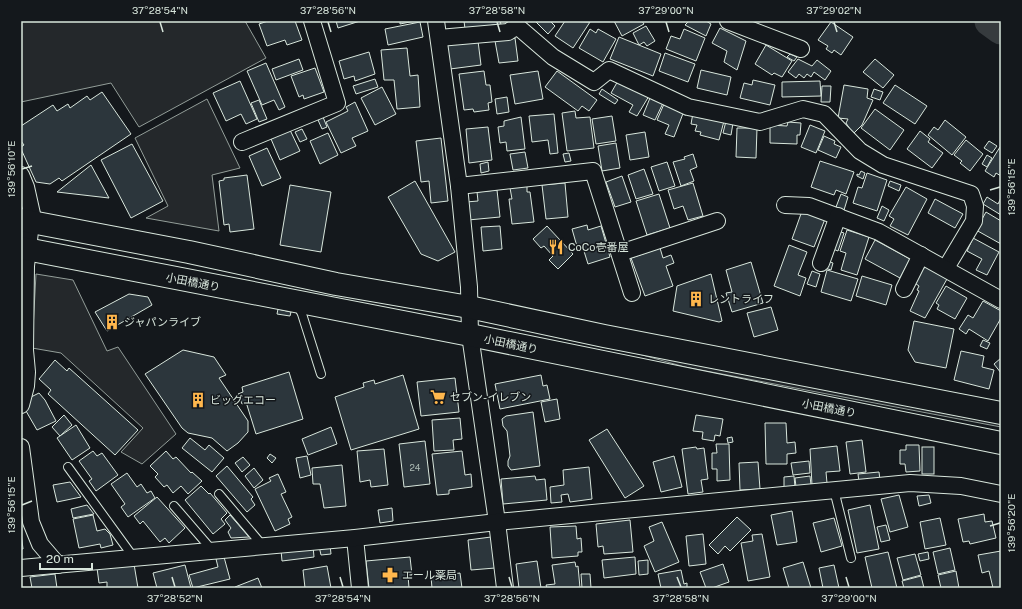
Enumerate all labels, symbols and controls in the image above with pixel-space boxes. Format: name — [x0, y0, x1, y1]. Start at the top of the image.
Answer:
text: 37°28'54"N — [132, 4, 188, 16]
text: 37°28'56"N — [300, 4, 356, 16]
text: 37°28'58"N — [469, 4, 525, 16]
text: 37°29'00"N — [638, 4, 694, 16]
text: 37°29'02"N — [806, 4, 862, 16]
text: 139°56'10"E — [5, 141, 17, 197]
text: 139°56'15"E — [1005, 158, 1017, 216]
restaurant icon: CoCo壱番屋 — [547, 238, 565, 256]
place label: CoCo壱番屋 — [568, 241, 629, 253]
street label: 小田橋通り — [165, 271, 221, 293]
building icon: レントライフ — [687, 290, 705, 308]
place label: レントライフ — [708, 293, 774, 305]
building icon: ジャパンライブ — [103, 313, 121, 331]
place label: ジャパンライブ — [124, 316, 201, 328]
street label: 小田橋通り — [483, 332, 539, 356]
supermarket icon: セブン-イレブン — [429, 388, 447, 406]
building icon: ビッグエコー — [189, 391, 207, 409]
place label: セブン-イレブン — [450, 391, 531, 403]
place label: ビッグエコー — [210, 394, 276, 406]
street label: 小田橋通り — [801, 397, 857, 419]
house number: 24 — [409, 462, 421, 473]
text: 139°56'15"E — [5, 476, 17, 534]
text: 139°56'20"E — [1005, 494, 1017, 552]
scale bar — [40, 545, 92, 571]
text: 20 m — [46, 552, 74, 566]
pharmacy icon: エール薬局 — [381, 566, 399, 584]
place label: エール薬局 — [402, 569, 457, 581]
text: 37°28'52"N — [147, 592, 203, 604]
text: 37°28'54"N — [315, 592, 371, 604]
text: 37°28'56"N — [484, 592, 540, 604]
text: 37°28'58"N — [653, 592, 709, 604]
text: 37°29'00"N — [821, 592, 877, 604]

